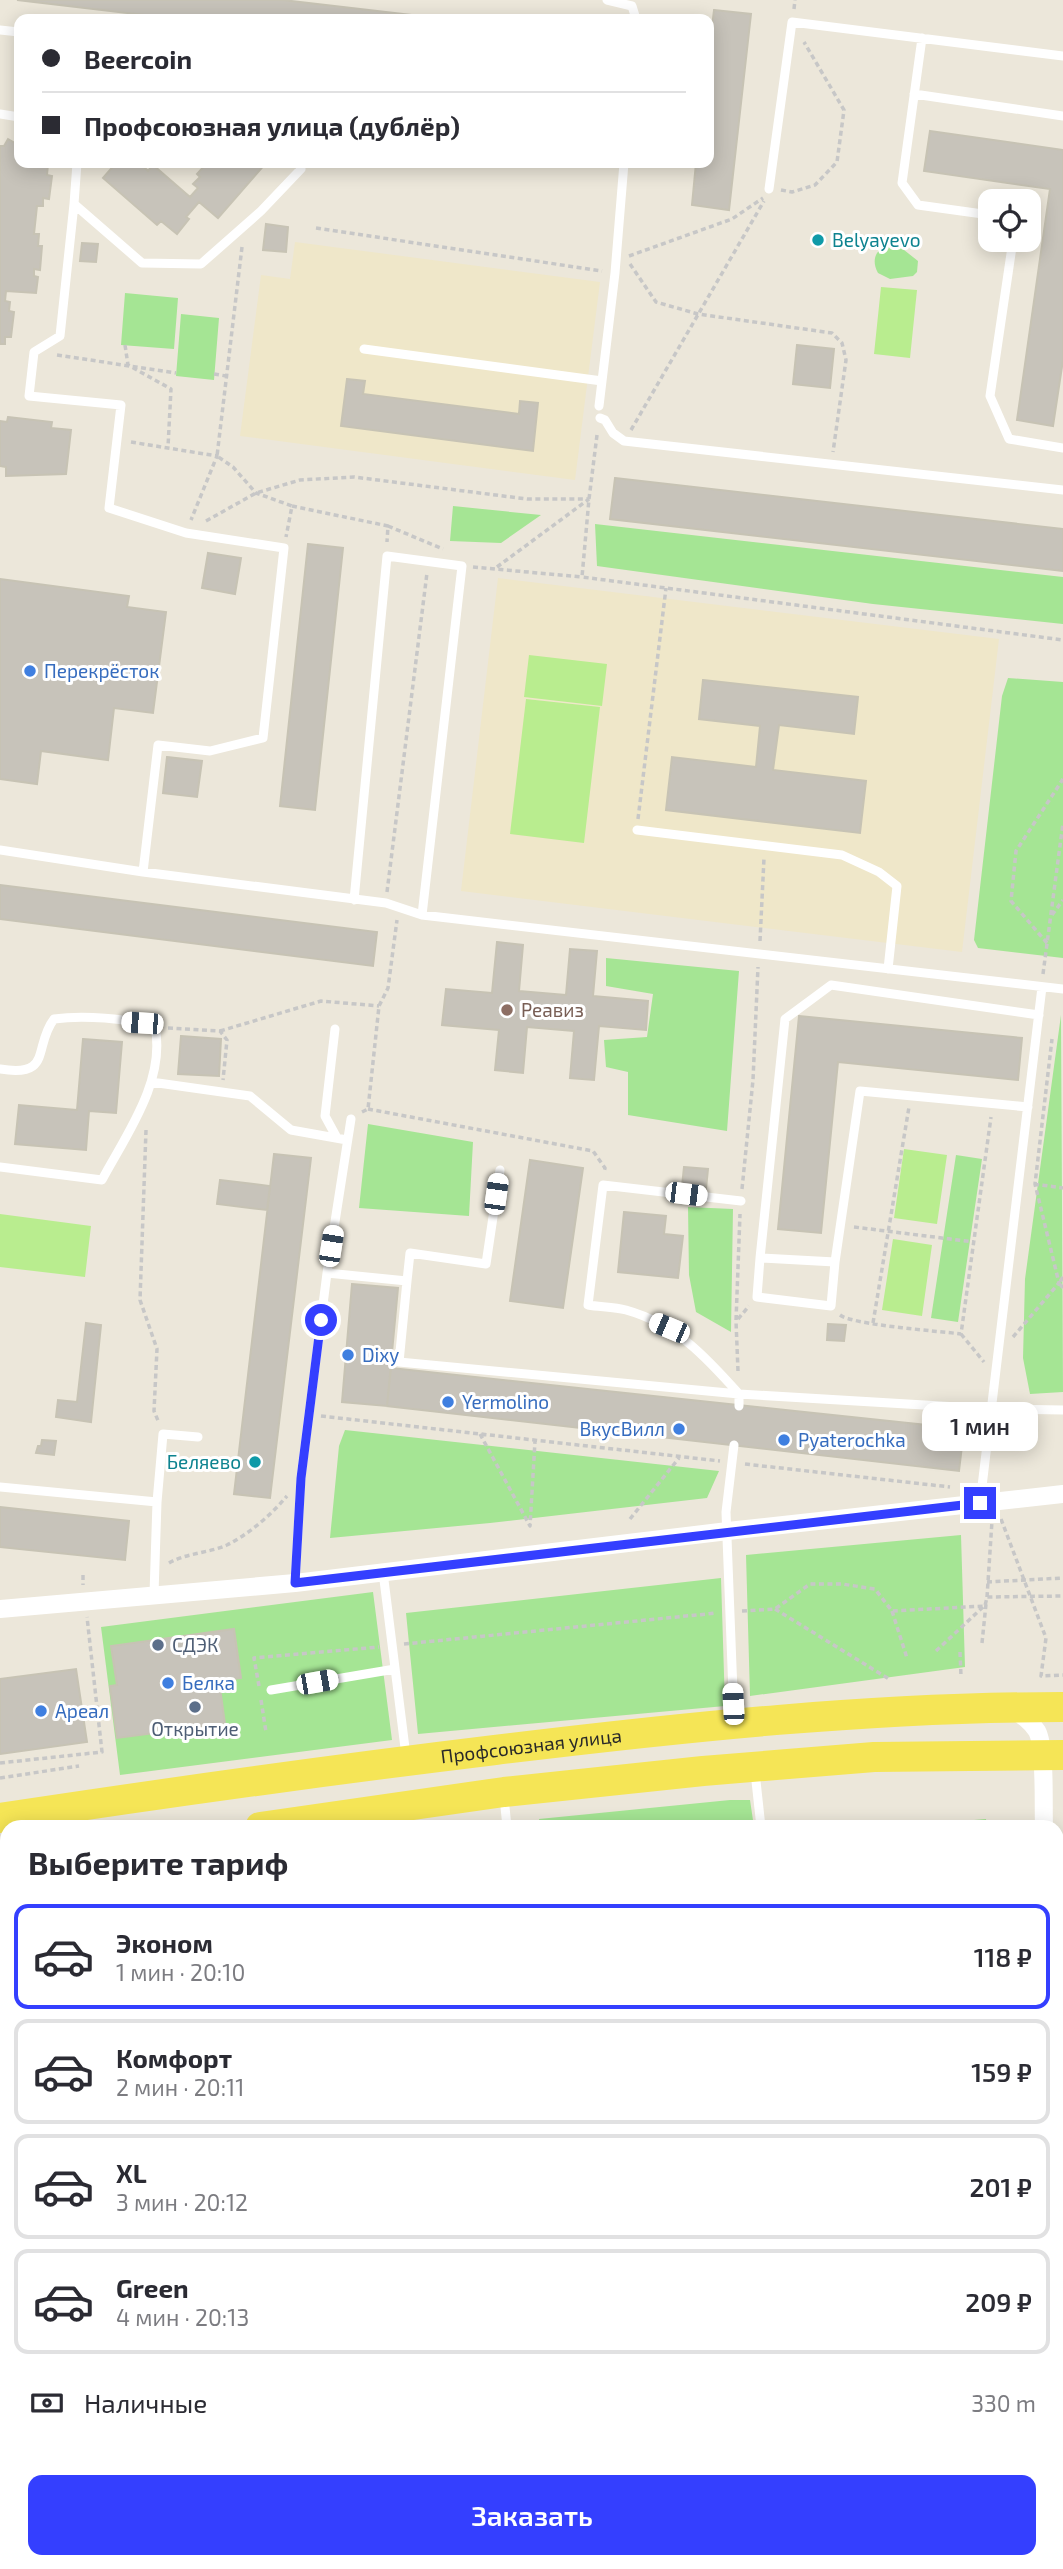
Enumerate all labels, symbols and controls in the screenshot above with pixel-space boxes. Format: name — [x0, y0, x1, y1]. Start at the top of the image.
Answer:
text: Beercoin — [84, 43, 192, 74]
text: Профсоюзная улица (дублёр) — [84, 110, 460, 141]
map controls — [978, 189, 1041, 252]
button: locate — [978, 189, 1041, 252]
place label: Belyayevo — [832, 228, 920, 251]
marker: Belyayevo — [810, 232, 826, 248]
place label: Перекрёсток — [44, 659, 159, 682]
marker: Перекрёсток — [22, 663, 38, 679]
place label: Реавиз — [521, 998, 584, 1021]
marker: Реавиз — [499, 1002, 515, 1018]
car — [121, 1011, 164, 1035]
car — [483, 1172, 510, 1216]
car — [664, 1181, 709, 1207]
car — [318, 1224, 345, 1268]
route start — [305, 1304, 337, 1336]
car — [646, 1310, 693, 1346]
place label: Dixy — [362, 1343, 399, 1366]
marker: Dixy — [340, 1347, 356, 1363]
place label: Yermolino — [462, 1390, 549, 1413]
marker: Yermolino — [440, 1394, 456, 1410]
callout: 1 мин — [922, 1402, 1038, 1450]
text: 1 мин — [950, 1412, 1010, 1440]
place label: ВкусВилл — [579, 1417, 665, 1441]
marker: ВкусВилл — [671, 1421, 687, 1437]
place label: Pyaterochka — [798, 1428, 906, 1451]
marker: Pyaterochka — [776, 1432, 792, 1448]
place label: Беляево — [167, 1450, 241, 1473]
marker: Беляево — [247, 1454, 263, 1470]
route end — [964, 1487, 996, 1519]
place label: СДЭК — [172, 1633, 218, 1656]
marker: СДЭК — [150, 1637, 166, 1653]
car — [295, 1668, 340, 1696]
place label: Белка — [182, 1671, 235, 1694]
marker: Белка — [160, 1675, 176, 1691]
car — [722, 1682, 745, 1726]
place label: Ареал — [55, 1699, 109, 1722]
marker: Открытие — [187, 1699, 203, 1715]
marker: Ареал — [33, 1703, 49, 1719]
place label: Открытие — [151, 1717, 239, 1740]
street label: Профсоюзная улица — [439, 1723, 623, 1768]
text: Выберите тариф — [28, 1843, 288, 1881]
icon: car — [32, 1925, 95, 1988]
text: Эконом — [116, 1927, 213, 1958]
text: 118 ₽ — [974, 1941, 1032, 1972]
text: 1 мин · 20:10 — [116, 1958, 245, 1986]
icon: car — [32, 2040, 95, 2103]
text: Комфорт — [116, 2042, 232, 2073]
text: 159 ₽ — [971, 2056, 1032, 2087]
text: 2 мин · 20:11 — [116, 2073, 244, 2101]
icon: car — [32, 2155, 95, 2218]
text: XL — [116, 2157, 147, 2188]
text: 201 ₽ — [970, 2171, 1032, 2202]
text: 3 мин · 20:12 — [116, 2188, 248, 2216]
icon: car — [32, 2270, 95, 2333]
text: Green — [116, 2272, 189, 2303]
text: 209 ₽ — [965, 2286, 1032, 2317]
text: 4 мин · 20:13 — [116, 2303, 249, 2331]
icon: cash — [28, 2384, 66, 2422]
text: Наличные — [84, 2387, 207, 2418]
text: 330 m — [971, 2389, 1036, 2417]
button: Заказать — [28, 2475, 1036, 2555]

